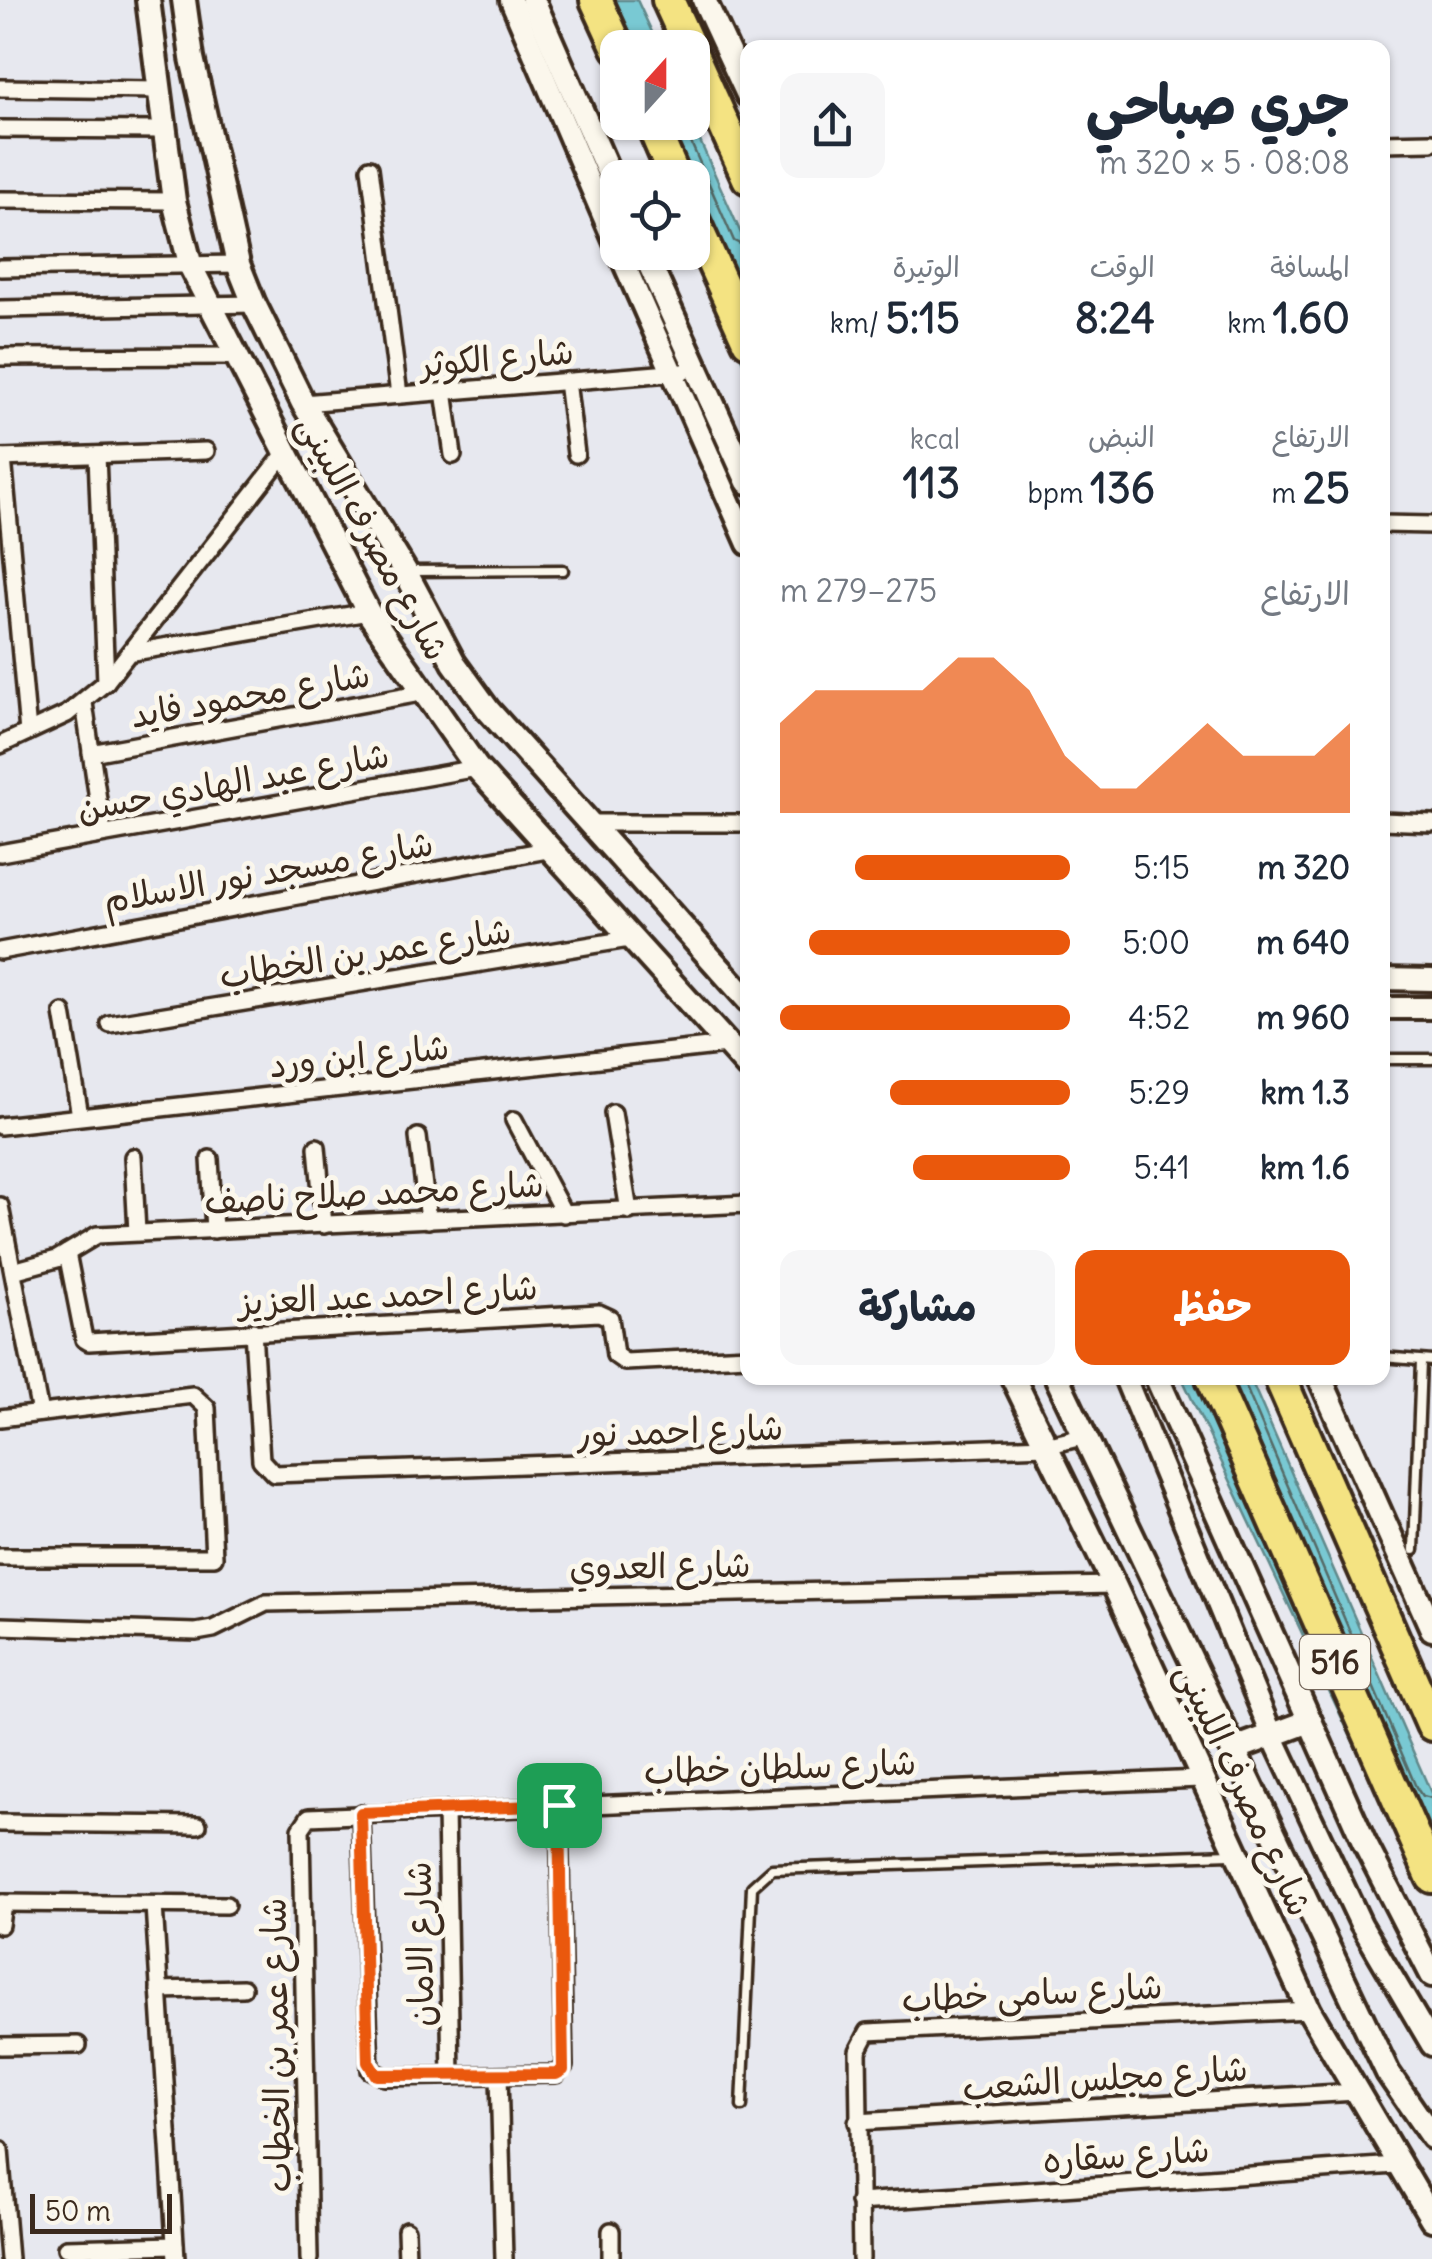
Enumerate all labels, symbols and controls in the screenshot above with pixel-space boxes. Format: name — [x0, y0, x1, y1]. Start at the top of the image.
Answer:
north arrow — [600, 30, 710, 140]
map controls — [600, 30, 710, 270]
text: جري صباحي — [1086, 70, 1350, 139]
button: share — [780, 73, 885, 178]
text: 08:08 · 5 × 320 m — [1099, 142, 1350, 183]
button: locate — [600, 160, 710, 270]
text: الوتيرة — [892, 249, 960, 285]
text: الوقت — [1090, 249, 1155, 285]
text: المسافة — [1270, 249, 1350, 285]
text: 5:15 — [886, 292, 960, 344]
text: 8:24 — [1075, 292, 1155, 344]
text: 1.60 — [1273, 292, 1350, 344]
text: /km — [830, 305, 886, 341]
text: km — [1227, 305, 1273, 341]
street label: شارع الكوثر — [416, 328, 576, 390]
street label: شارع مصرف اللبينى — [285, 406, 460, 670]
text: النبض — [1088, 419, 1155, 455]
text: الارتفاع — [1271, 419, 1350, 455]
text: kcal — [910, 421, 960, 457]
text: 113 — [903, 457, 960, 509]
text: 136 — [1090, 462, 1155, 514]
text: 25 — [1303, 462, 1350, 514]
text: bpm — [1028, 475, 1090, 511]
text: m — [1272, 475, 1303, 511]
text: 275–279 m — [780, 570, 937, 611]
text: الارتفاع — [1260, 573, 1350, 614]
street label: شارع محمود فايد — [127, 651, 374, 741]
street label: شارع عبد الهادي حسن — [73, 732, 393, 834]
street label: شارع مسجد نور الاسلام — [100, 820, 438, 928]
text: 5:15 — [1133, 847, 1190, 888]
text: 320 m — [1258, 847, 1350, 888]
street label: شارع عمر بن الخطاب — [216, 907, 515, 1001]
text: 5:00 — [1122, 922, 1190, 963]
text: 640 m — [1256, 922, 1350, 963]
text: 4:52 — [1128, 997, 1190, 1038]
text: 960 m — [1256, 997, 1350, 1038]
street label: شارع ابن ورد — [267, 1024, 452, 1090]
text: 5:29 — [1128, 1072, 1190, 1113]
text: 1.3 km — [1260, 1072, 1350, 1113]
text: 5:41 — [1133, 1147, 1190, 1188]
text: 1.6 km — [1260, 1147, 1350, 1188]
street label: شارع محمد صلاح ناصف — [203, 1161, 545, 1227]
button: مشاركة — [780, 1250, 1055, 1365]
button: حفظ — [1075, 1250, 1350, 1365]
street label: شارع احمد عبد العزيز — [234, 1264, 539, 1328]
street label: شارع احمد نور — [575, 1404, 784, 1460]
street label: شارع العدوي — [569, 1541, 751, 1593]
road number: 516 — [1300, 1635, 1370, 1689]
street label: شارع مصرف اللبينى — [1163, 1655, 1323, 1924]
street label: شارع سلطان خطاب — [643, 1739, 917, 1797]
pin — [517, 1763, 602, 1848]
icon: arrive — [532, 1778, 587, 1833]
street label: شارع الامان — [396, 1861, 446, 2027]
street label: شارع عمر بن الخطاب — [250, 1897, 304, 2193]
street label: شارع سامى خطاب — [901, 1963, 1164, 2025]
street label: شارع مجلس الشعب — [961, 2045, 1249, 2113]
street label: شارع سقاره — [1041, 2126, 1211, 2186]
scale bar — [30, 2189, 172, 2234]
text: 50 m — [45, 2193, 111, 2229]

